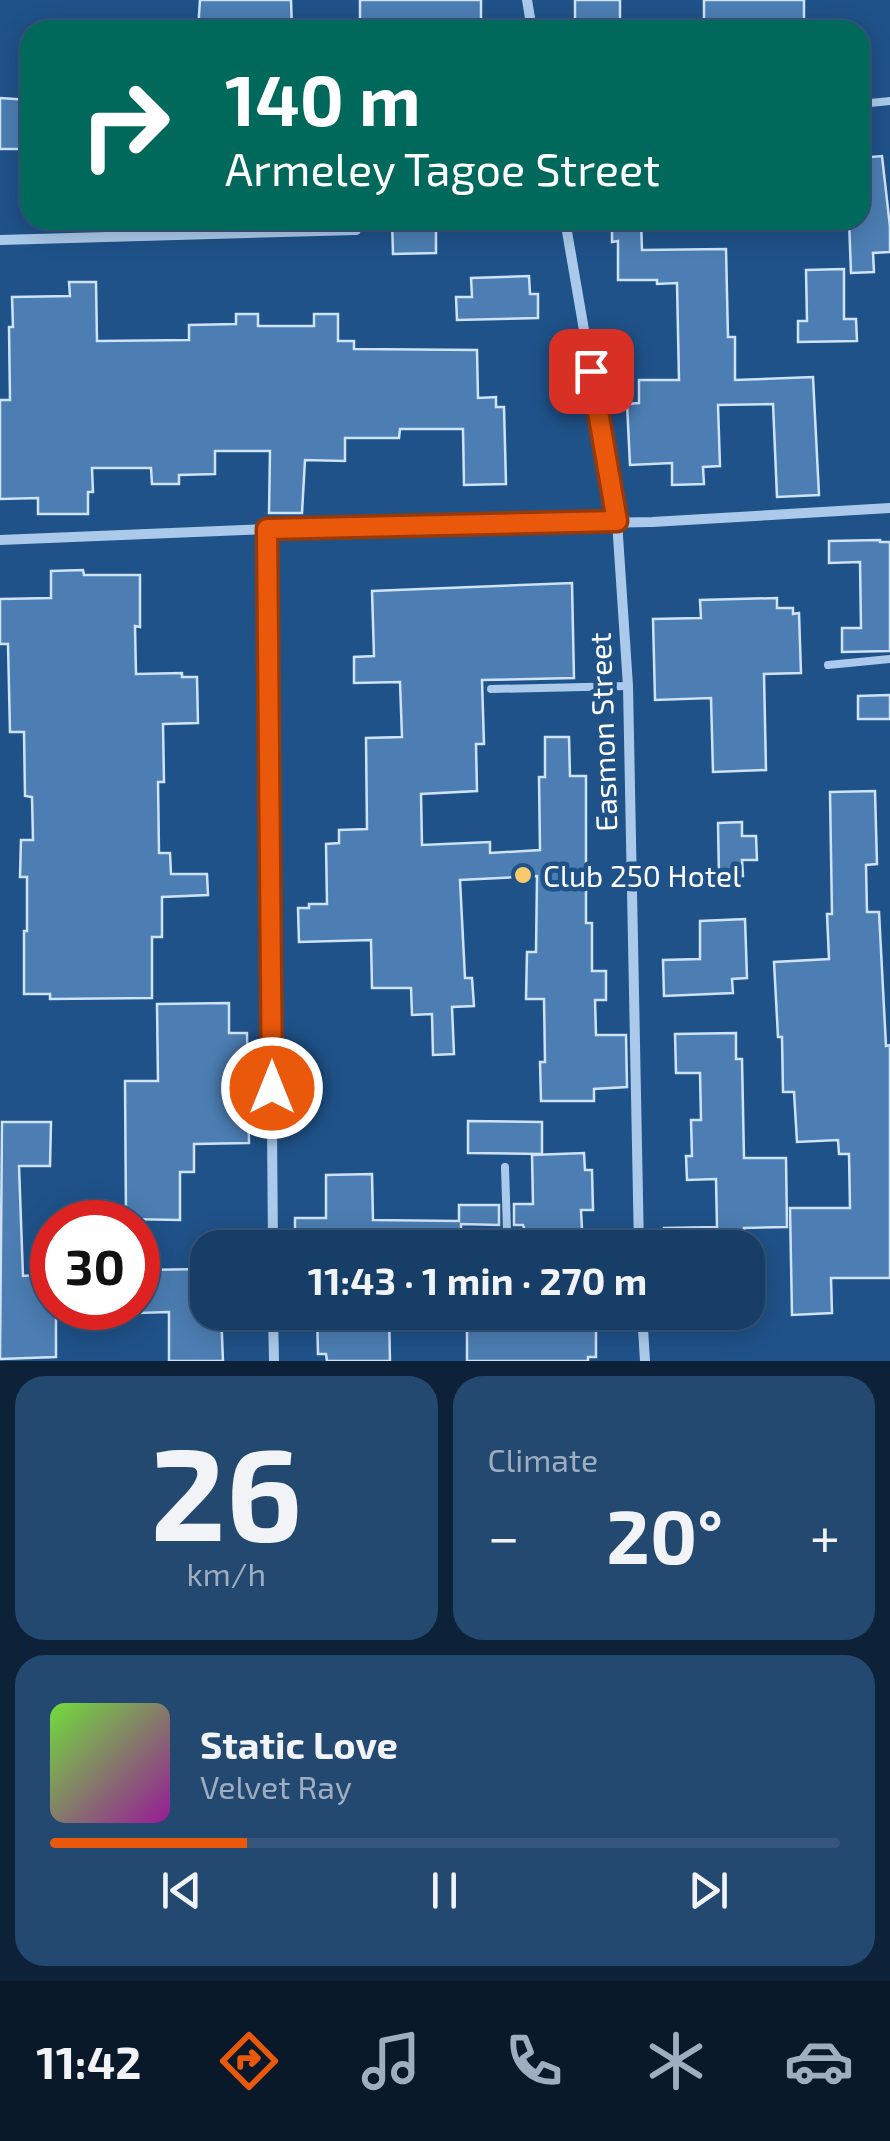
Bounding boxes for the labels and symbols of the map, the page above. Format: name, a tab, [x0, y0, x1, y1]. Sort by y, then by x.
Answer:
pin	[549, 329, 634, 414]
street label: Easmon Street	[581, 632, 623, 832]
place label: Club 250 Hotel	[543, 857, 741, 893]
marker: Club 250 Hotel	[512, 864, 534, 886]
position arrow	[220, 1036, 324, 1140]
speed limit sign: 30	[30, 1200, 160, 1330]

